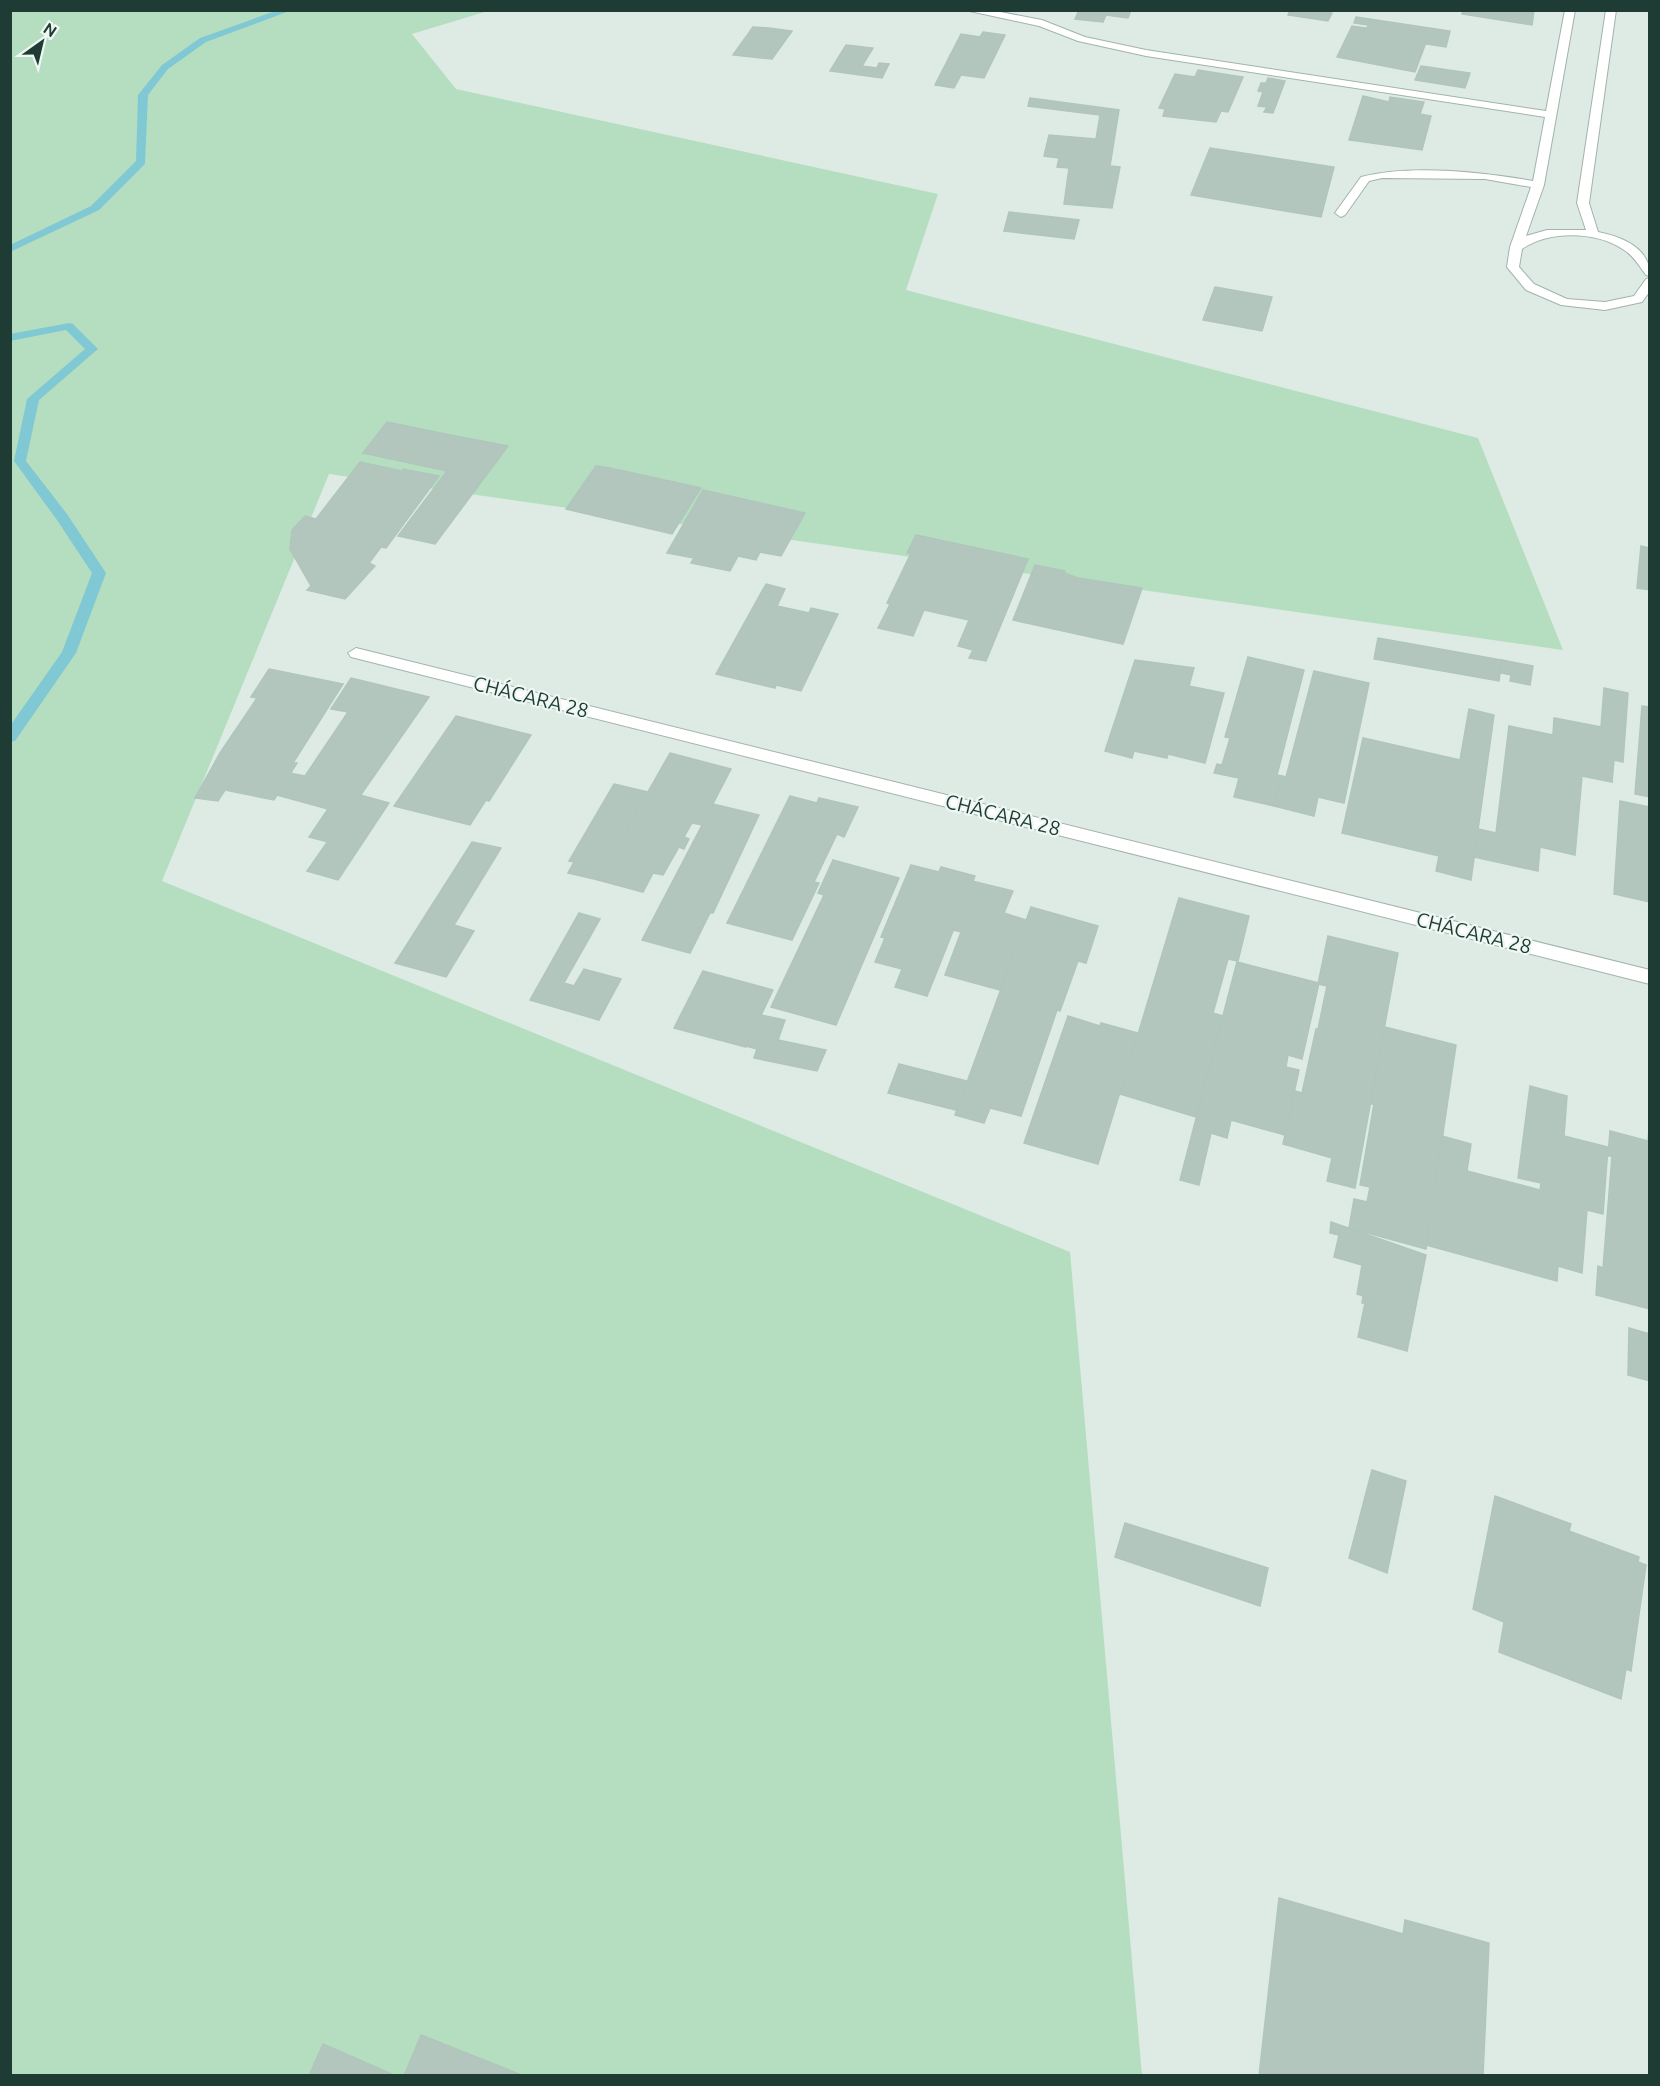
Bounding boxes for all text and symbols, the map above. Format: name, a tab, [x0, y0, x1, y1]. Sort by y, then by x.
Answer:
north arrow	[12, 12, 72, 72]
text: N	[40, 19, 60, 40]
street label: CHÁCARA 28	[471, 671, 591, 722]
street label: CHÁCARA 28	[943, 789, 1063, 840]
street label: CHÁCARA 28	[1414, 907, 1534, 958]

